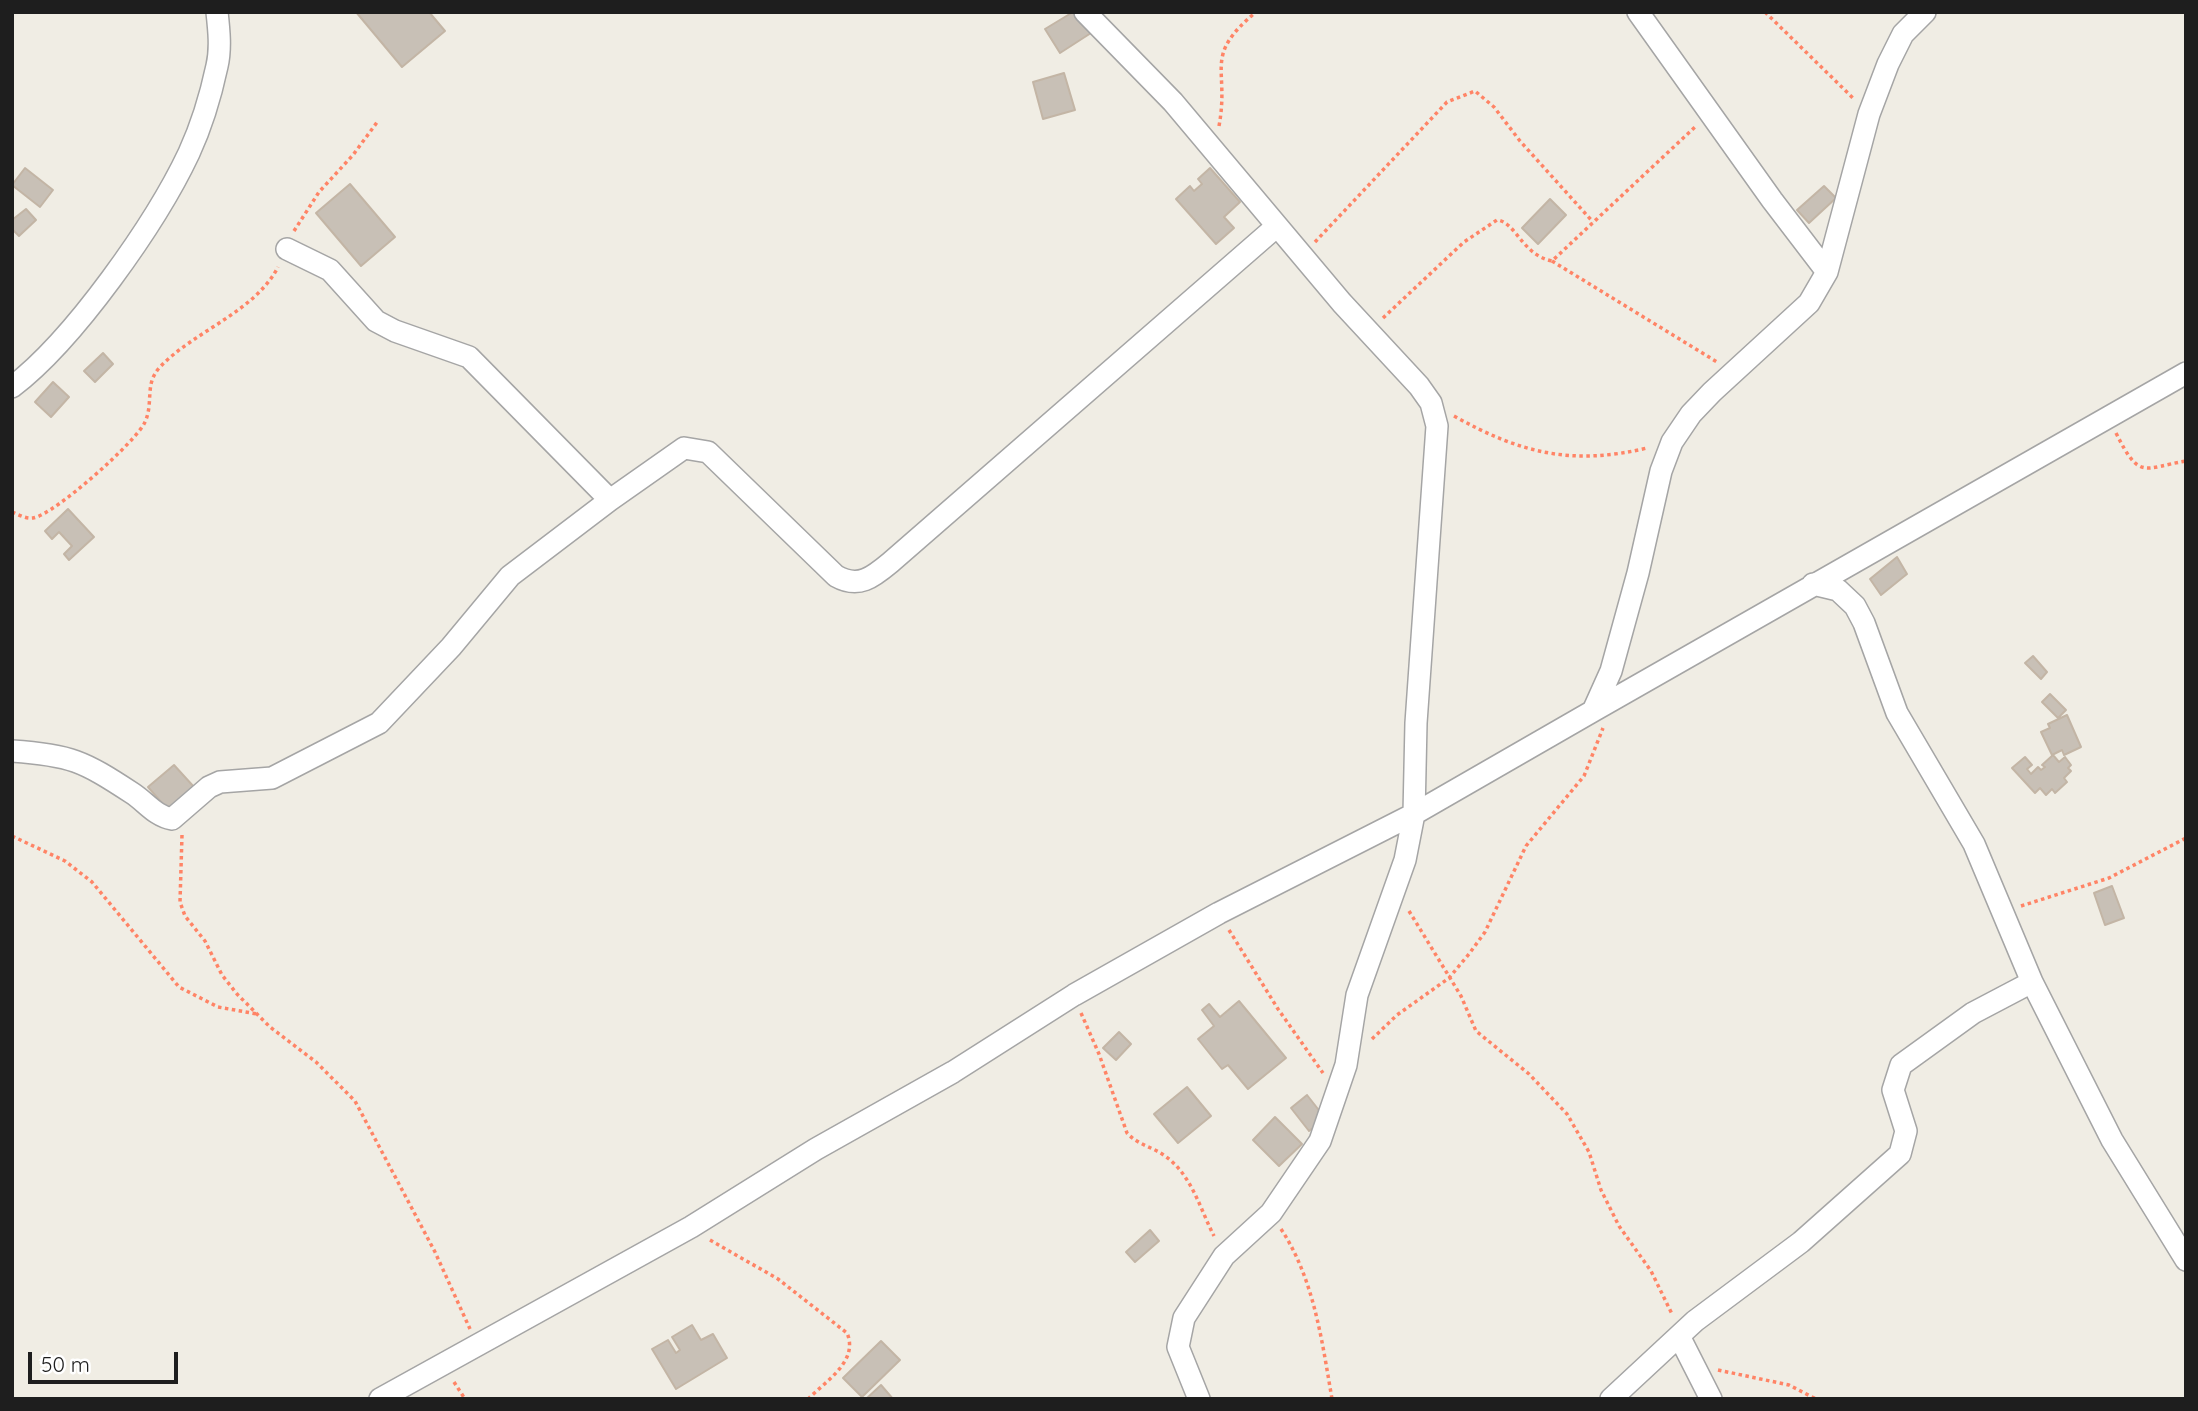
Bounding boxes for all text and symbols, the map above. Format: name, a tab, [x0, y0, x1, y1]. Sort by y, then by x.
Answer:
scale bar	[32, 1338, 182, 1382]
text: 50 m	[41, 1351, 90, 1377]

